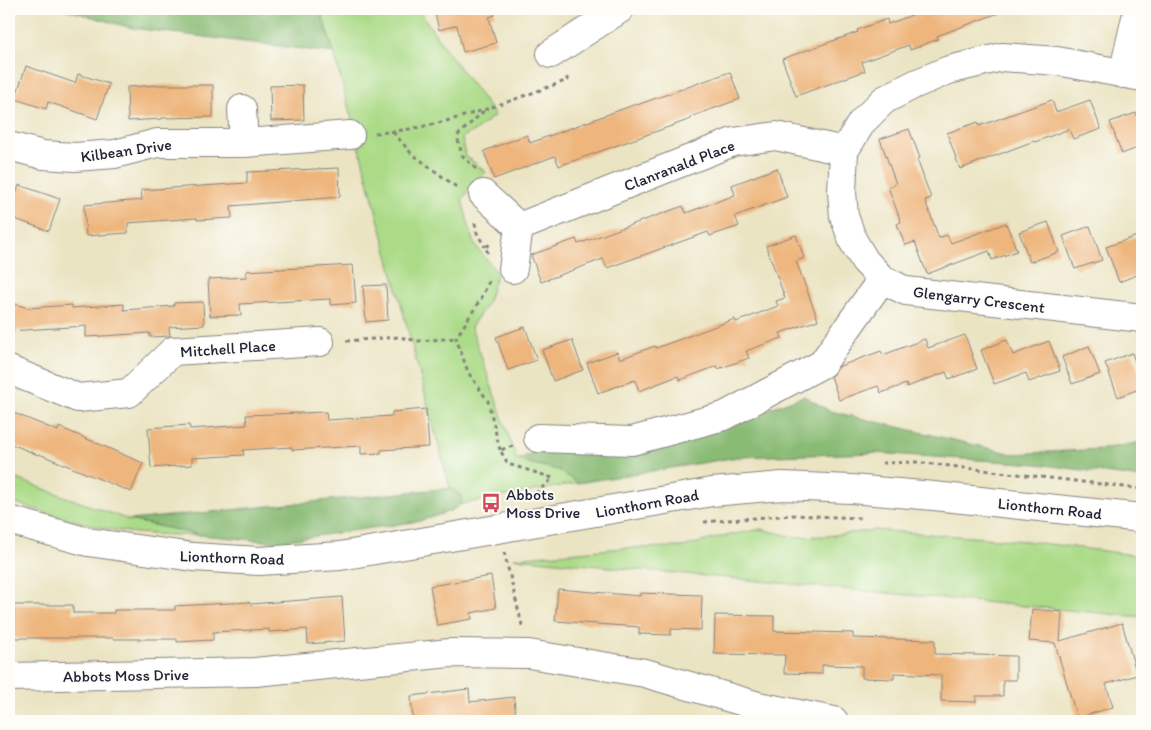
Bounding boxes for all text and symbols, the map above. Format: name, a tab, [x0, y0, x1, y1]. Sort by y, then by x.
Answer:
street label: Kilbean Drive	[79, 135, 173, 166]
street label: Clanranald Place	[621, 136, 737, 195]
street label: Glengarry Crescent	[912, 282, 1046, 317]
street label: Mitchell Place	[180, 336, 277, 361]
place label: Abbots Moss Drive	[506, 485, 581, 522]
street label: Lionthorn Road	[594, 485, 701, 522]
bus stop icon: Abbots Moss Drive	[480, 492, 502, 514]
street label: Lionthorn Road	[997, 494, 1103, 523]
street label: Lionthorn Road	[179, 546, 285, 569]
street label: Abbots Moss Drive	[63, 665, 189, 686]

